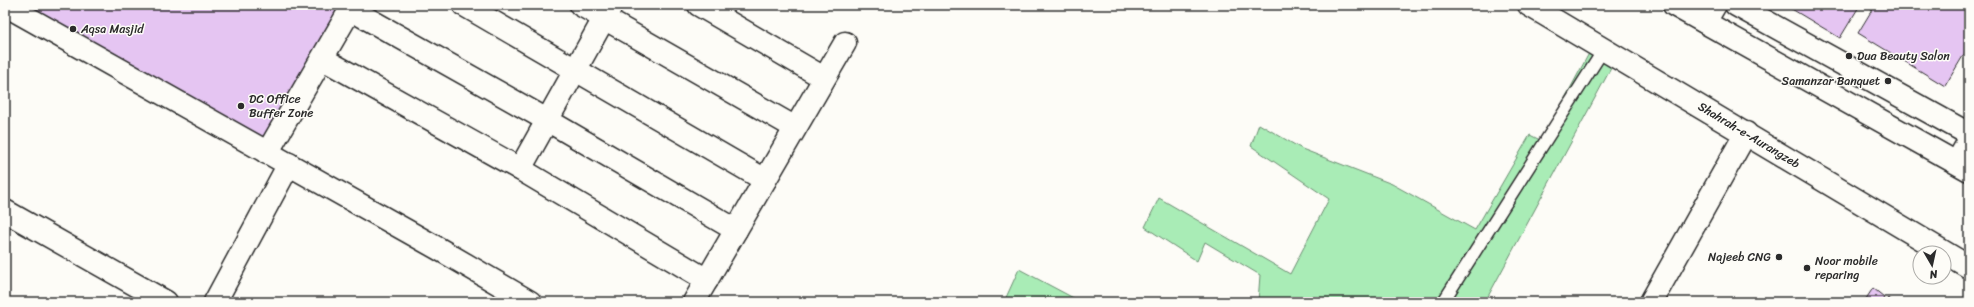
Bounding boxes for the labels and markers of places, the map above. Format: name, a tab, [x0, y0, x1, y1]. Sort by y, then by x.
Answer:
place label: Aqsa Masjid	[80, 18, 144, 40]
marker: Aqsa Masjid	[68, 24, 78, 34]
place label: Dua Beauty Salon	[1857, 45, 1950, 67]
marker: Dua Beauty Salon	[1844, 51, 1854, 61]
place label: Samanzar Banquet	[1782, 70, 1880, 92]
marker: Samanzar Banquet	[1883, 76, 1893, 86]
place label: DC Office Buffer Zone	[249, 88, 313, 124]
marker: DC Office Buffer Zone	[236, 101, 246, 111]
place label: Najeeb CNG	[1708, 246, 1771, 268]
place label: Noor mobile reparing	[1815, 250, 1878, 286]
marker: Najeeb CNG	[1774, 252, 1784, 262]
marker: Noor mobile reparing	[1802, 263, 1812, 273]

